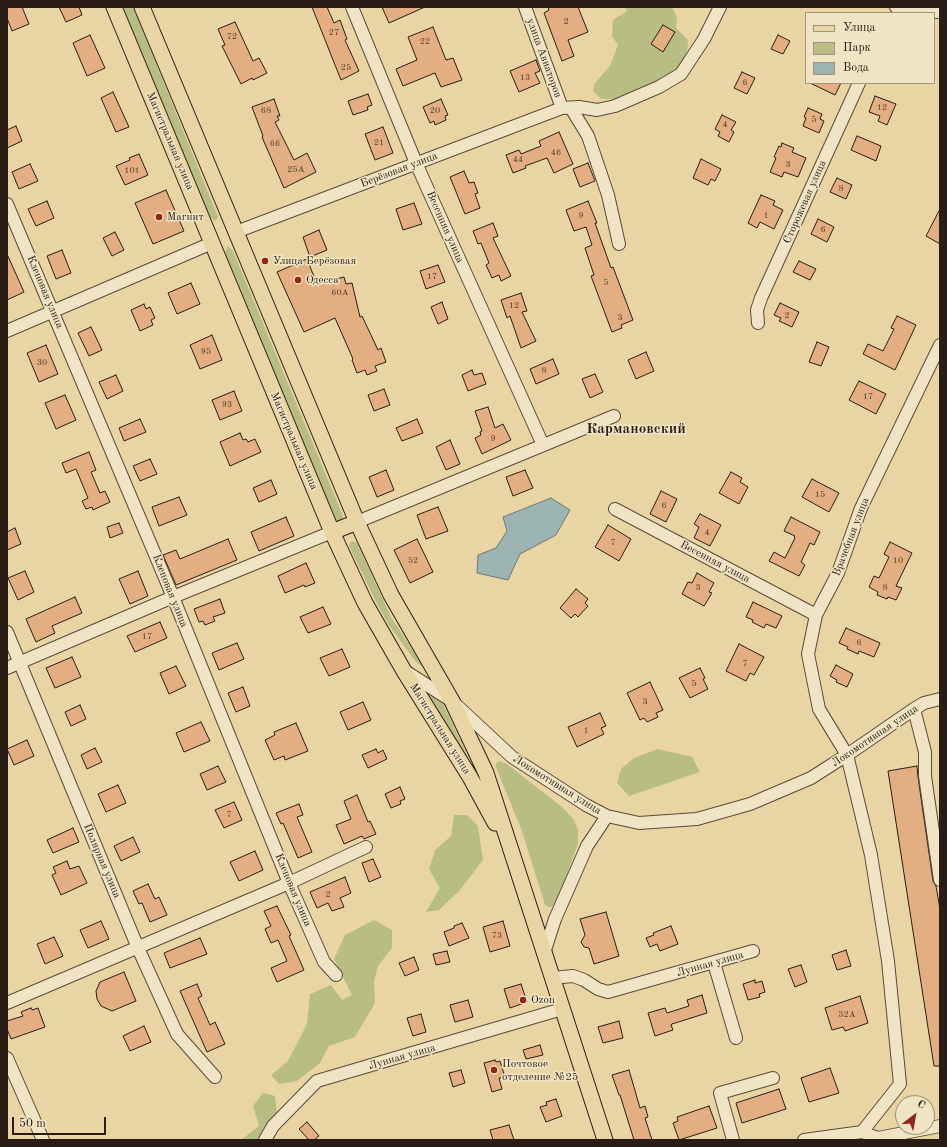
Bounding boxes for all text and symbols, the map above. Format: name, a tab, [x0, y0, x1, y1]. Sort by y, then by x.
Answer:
legend	[805, 12, 935, 84]
street label: улица Авиаторов	[524, 17, 564, 99]
house number: 2	[563, 17, 569, 27]
text: Улица	[843, 22, 876, 34]
house number: 27	[329, 28, 339, 38]
house number: 72	[227, 32, 237, 42]
house number: 22	[420, 37, 430, 47]
text: Парк	[843, 42, 871, 54]
text: Вода	[843, 62, 869, 74]
house number: 25	[341, 63, 351, 73]
house number: 13	[520, 73, 530, 83]
house number: 6	[742, 78, 748, 88]
street label: Магистральная улица	[143, 90, 197, 192]
house number: 12	[877, 103, 887, 113]
house number: 68	[261, 106, 271, 116]
house number: 20	[430, 106, 440, 116]
house number: 5	[811, 115, 817, 125]
house number: 4	[722, 120, 728, 130]
house number: 21	[374, 138, 384, 148]
house number: 66	[270, 139, 280, 149]
house number: 46	[551, 148, 561, 158]
street label: Берёзовая улица	[359, 149, 439, 191]
house number: 44	[513, 155, 523, 165]
street label: Сторожевая улица	[781, 158, 829, 246]
house number: 3	[785, 160, 791, 170]
house number: 25А	[287, 165, 305, 175]
house number: 101	[124, 166, 140, 176]
house number: 8	[838, 184, 844, 194]
street label: Весенняя улица	[423, 189, 467, 265]
place label: Магнит	[167, 210, 204, 224]
house number: 9	[578, 211, 584, 221]
house number: 1	[763, 211, 769, 221]
marker: Магнит	[154, 212, 164, 222]
house number: 6	[820, 225, 826, 235]
street label: Кленовая улица	[24, 254, 66, 330]
place label: Улица Берёзовая	[273, 254, 356, 268]
marker: Улица Берёзовая	[260, 256, 270, 266]
house number: 17	[427, 272, 437, 282]
place label: Одесса	[306, 273, 339, 287]
marker: Одесса	[293, 275, 303, 285]
house number: 5	[603, 278, 609, 288]
house number: 60А	[331, 288, 349, 298]
house number: 12	[509, 301, 519, 311]
house number: 2	[784, 311, 790, 321]
house number: 3	[617, 313, 623, 323]
house number: 95	[201, 347, 211, 357]
house number: 30	[37, 358, 47, 368]
house number: 8	[541, 366, 547, 376]
street label: Магистральная улица	[267, 390, 321, 492]
house number: 17	[863, 392, 873, 402]
house number: 93	[222, 400, 232, 410]
district label: Кармановский	[586, 420, 686, 438]
house number: 9	[490, 434, 496, 444]
house number: 15	[815, 490, 825, 500]
street label: Врачебная улица	[830, 496, 872, 578]
house number: 6	[661, 501, 667, 511]
house number: 4	[704, 528, 710, 538]
house number: 7	[610, 538, 616, 548]
street label: Весенняя улица	[678, 538, 752, 586]
street label: Кленовая улица	[149, 552, 191, 630]
house number: 52	[408, 556, 418, 566]
house number: 10	[893, 556, 903, 566]
house number: 3	[695, 583, 701, 593]
house number: 8	[882, 583, 888, 593]
house number: 17	[142, 632, 152, 642]
house number: 6	[856, 638, 862, 648]
house number: 7	[742, 659, 748, 669]
house number: 5	[691, 679, 697, 689]
street label: Магистральная улица	[407, 681, 473, 777]
house number: 3	[642, 697, 648, 707]
street label: Локомотивная улица	[829, 702, 921, 770]
house number: 1	[583, 726, 589, 736]
street label: Локомотивная улица	[510, 752, 604, 818]
house number: 7	[226, 810, 232, 820]
street label: Полярная улица	[80, 822, 124, 900]
street label: Кленовая улица	[272, 852, 314, 928]
house number: 2	[325, 890, 331, 900]
house number: 73	[492, 931, 502, 941]
street label: Лунная улица	[675, 948, 745, 980]
place label: Ozon	[531, 993, 555, 1007]
marker: Ozon	[518, 995, 528, 1005]
house number: 32А	[838, 1010, 856, 1020]
street label: Лунная улица	[367, 1041, 437, 1073]
place label: Почтовое отделение №25	[502, 1057, 578, 1083]
marker: Почтовое отделение №25	[489, 1065, 499, 1075]
north arrow	[895, 1095, 935, 1135]
text: С	[915, 1099, 927, 1112]
scale bar	[14, 1109, 108, 1135]
text: 50 m	[19, 1118, 46, 1130]

